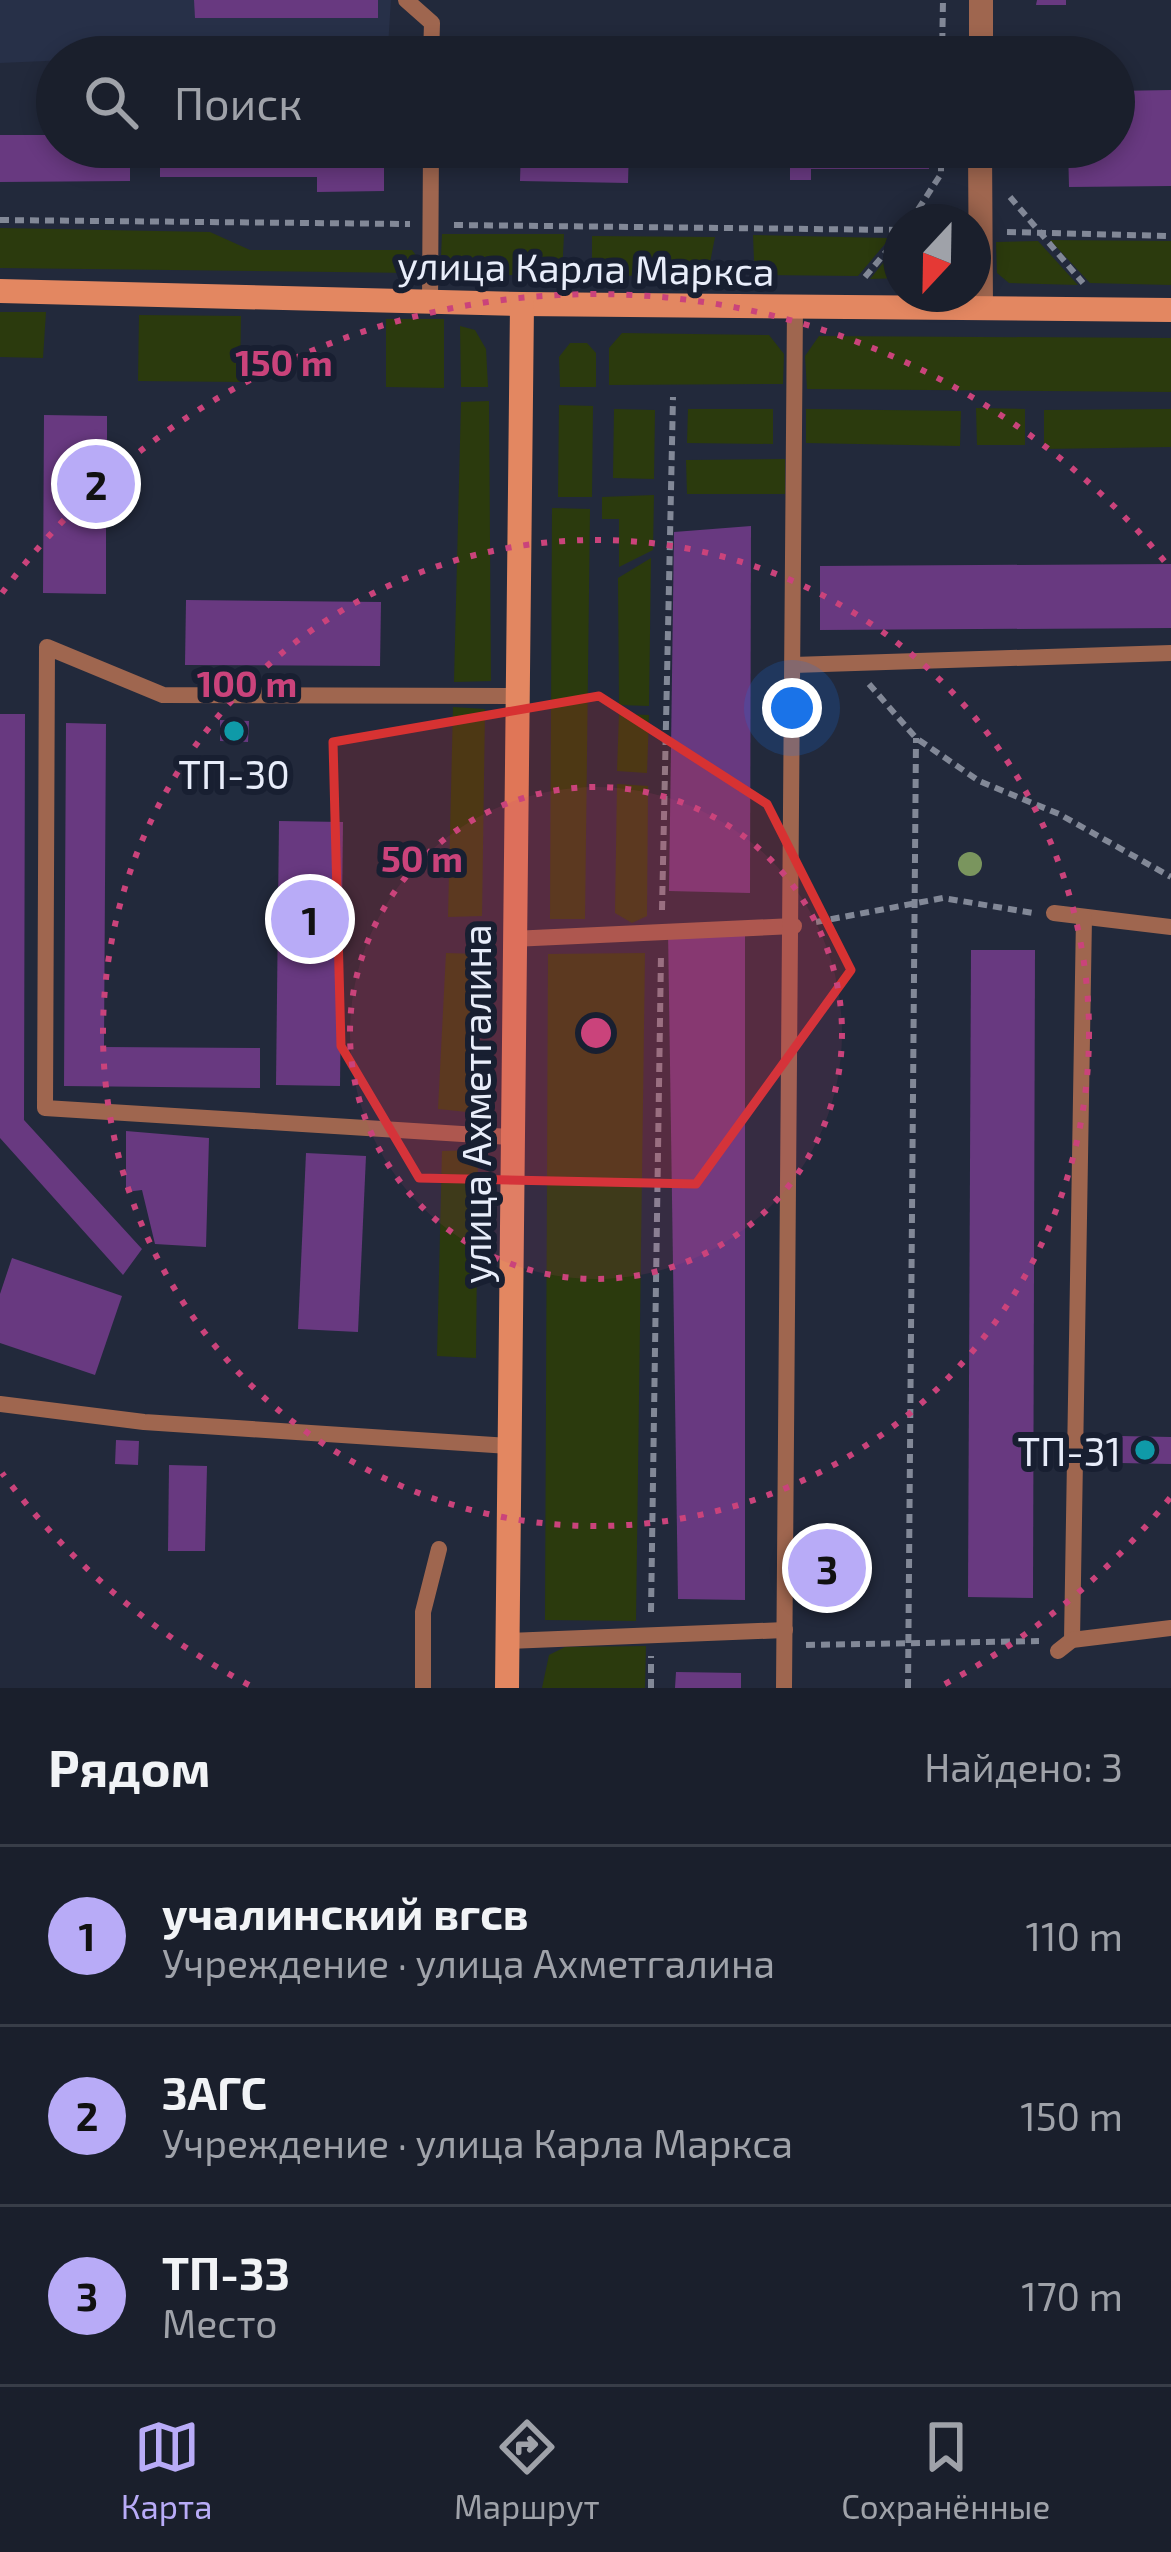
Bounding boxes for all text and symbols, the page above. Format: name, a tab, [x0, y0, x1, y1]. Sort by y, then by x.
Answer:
search box	[36, 36, 1135, 168]
icon: search	[78, 69, 144, 135]
text: Поиск	[174, 75, 302, 129]
north arrow	[883, 204, 991, 312]
street label: улица Карла Маркса	[397, 240, 775, 295]
text: 150 m	[235, 340, 333, 383]
pin: 2	[57, 439, 135, 529]
text: 100 m	[197, 661, 297, 704]
your location	[762, 678, 822, 738]
marker: ТП-30	[221, 718, 247, 744]
place label: ТП-30	[178, 750, 290, 797]
text: 50 m	[381, 836, 463, 879]
pin: 1	[271, 874, 349, 964]
street label: улица Ахметгалина	[452, 924, 500, 1284]
centre of rings	[575, 1012, 617, 1054]
place label: ТП-31	[1018, 1427, 1121, 1474]
marker: ТП-31	[1132, 1437, 1158, 1463]
pin: 3	[788, 1523, 866, 1613]
text: Рядом	[48, 1736, 211, 1797]
text: Найдено: 3	[924, 1743, 1123, 1790]
text: учалинский вгсв	[162, 1885, 529, 1939]
text: 1	[79, 1912, 95, 1959]
text: 110 m	[1026, 1912, 1123, 1959]
text: Учреждение · улица Ахметгалина	[162, 1939, 775, 1986]
text: ЗАГС	[162, 2065, 267, 2119]
text: 2	[76, 2092, 98, 2139]
text: 150 m	[1020, 2092, 1123, 2139]
text: Учреждение · улица Карла Маркса	[162, 2119, 793, 2166]
text: ТП-33	[162, 2245, 290, 2299]
text: 3	[76, 2272, 98, 2319]
text: 170 m	[1021, 2272, 1123, 2319]
text: Место	[162, 2299, 278, 2346]
tab: Карта	[121, 2414, 212, 2526]
tab: Маршрут	[454, 2414, 600, 2526]
tab: Сохранённые	[841, 2414, 1050, 2526]

